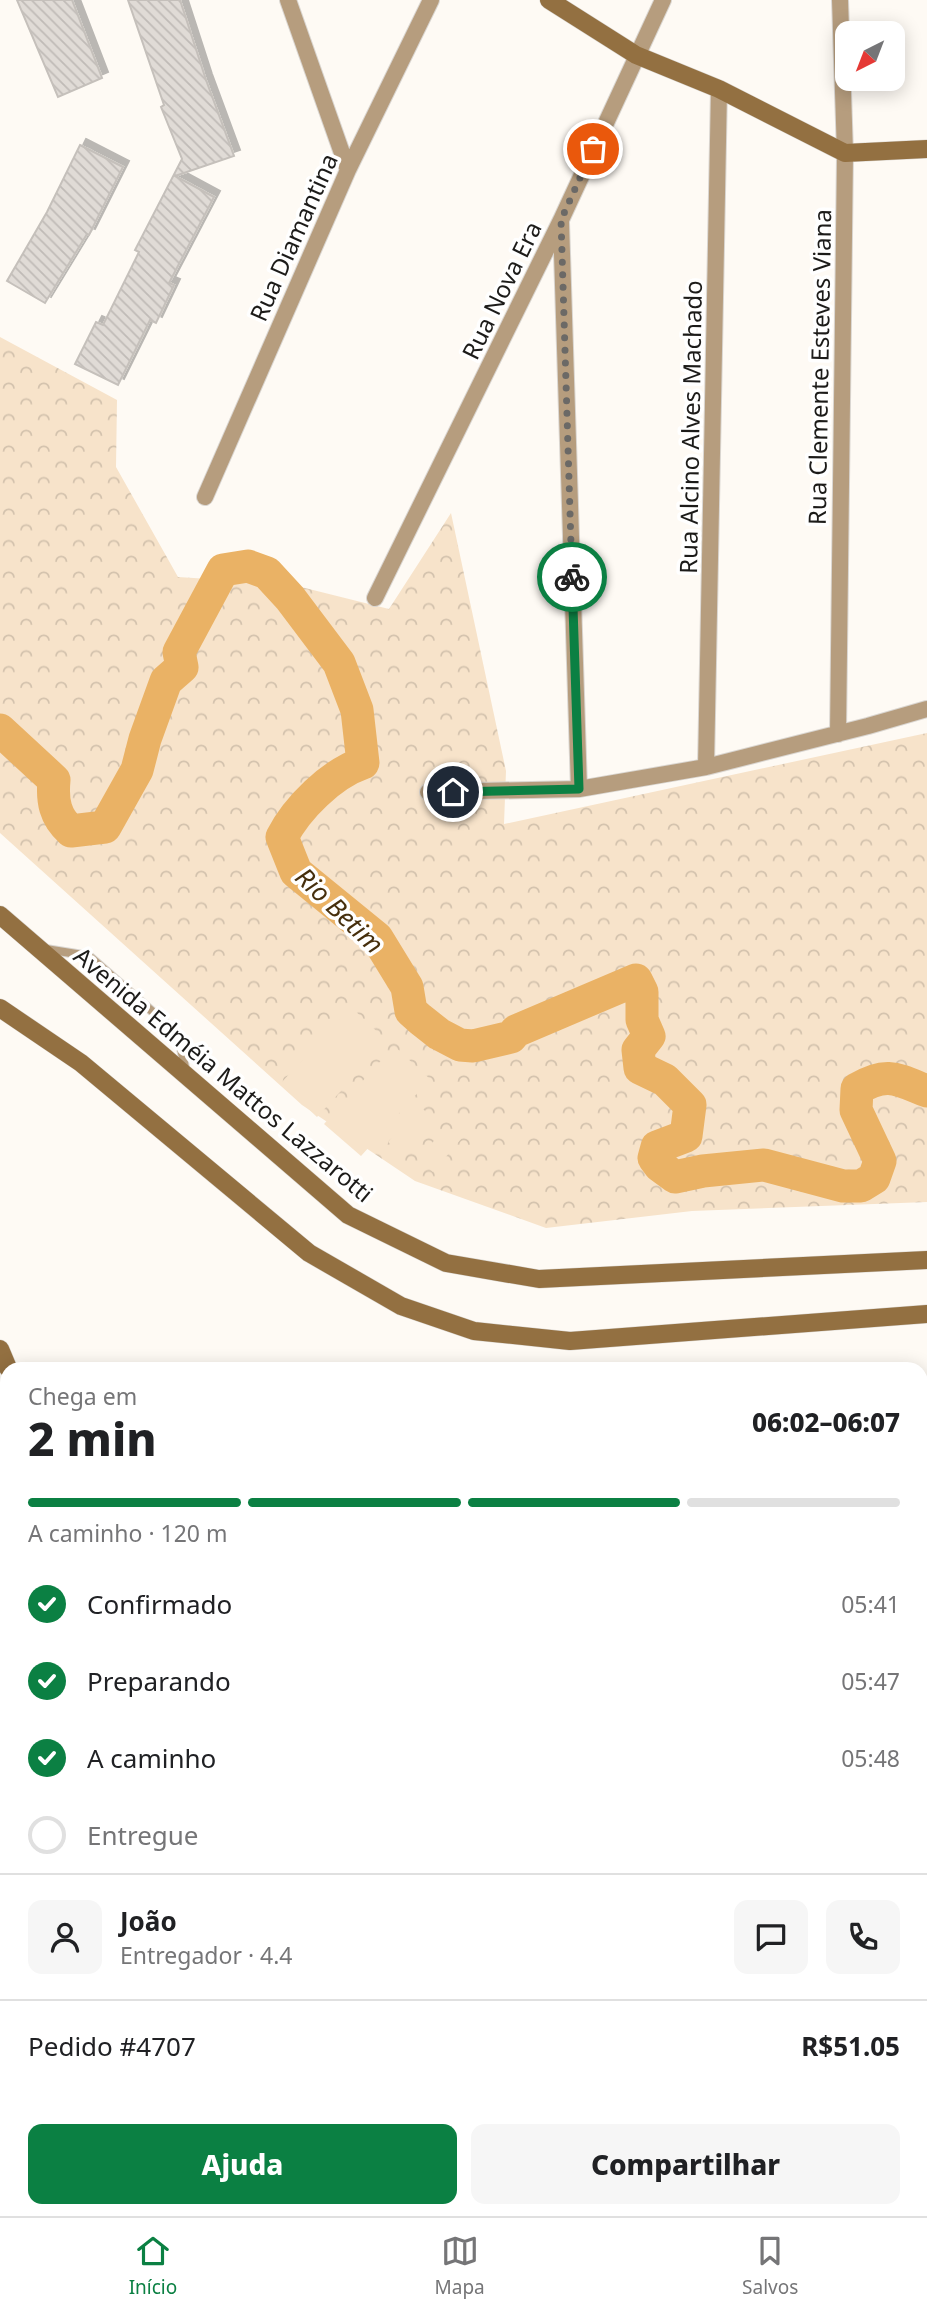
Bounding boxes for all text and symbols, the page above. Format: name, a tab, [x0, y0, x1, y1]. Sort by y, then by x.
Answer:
north arrow	[835, 21, 905, 91]
map controls	[835, 21, 905, 91]
pin	[563, 119, 623, 179]
icon: bag	[574, 130, 612, 168]
street label: Rua Diamantina	[241, 148, 345, 326]
street label: Rua Clemente Esteves Viana	[800, 209, 838, 525]
street label: Rua Nova Era	[453, 215, 549, 365]
street label: Rua Alcino Alves Machado	[671, 280, 709, 574]
courier	[537, 542, 607, 612]
icon: bike	[553, 558, 591, 596]
pin	[423, 762, 483, 822]
icon: home	[434, 773, 472, 811]
water label: Rio Betim	[288, 859, 392, 961]
street label: Avenida Edméia Mattos Lazzarotti	[68, 939, 380, 1209]
text: Chega em	[28, 1380, 137, 1412]
text: 06:02–06:07	[752, 1404, 900, 1440]
text: 2 min	[28, 1407, 157, 1469]
text: A caminho · 120 m	[28, 1517, 227, 1549]
icon: check	[28, 1585, 66, 1623]
text: Confirmado	[87, 1586, 232, 1622]
text: 05:41	[841, 1588, 900, 1620]
icon: check	[28, 1662, 66, 1700]
text: Preparando	[87, 1663, 231, 1699]
text: 05:47	[841, 1665, 900, 1697]
icon: check	[28, 1739, 66, 1777]
text: A caminho	[87, 1740, 216, 1776]
text: 05:48	[841, 1742, 900, 1774]
text: Entregue	[87, 1817, 199, 1853]
button: person	[28, 1900, 102, 1974]
button: chat	[734, 1900, 808, 1974]
button: phone	[826, 1900, 900, 1974]
text: João	[120, 1903, 177, 1939]
text: Entregador · 4.4	[120, 1939, 293, 1971]
text: Pedido #4707	[28, 2028, 196, 2064]
text: R$51.05	[801, 2028, 900, 2064]
button: Ajuda	[28, 2124, 457, 2204]
button: Compartilhar	[471, 2124, 900, 2204]
tab: Início	[129, 2232, 177, 2300]
tab: Mapa	[435, 2232, 485, 2300]
tab: Salvos	[742, 2232, 798, 2300]

